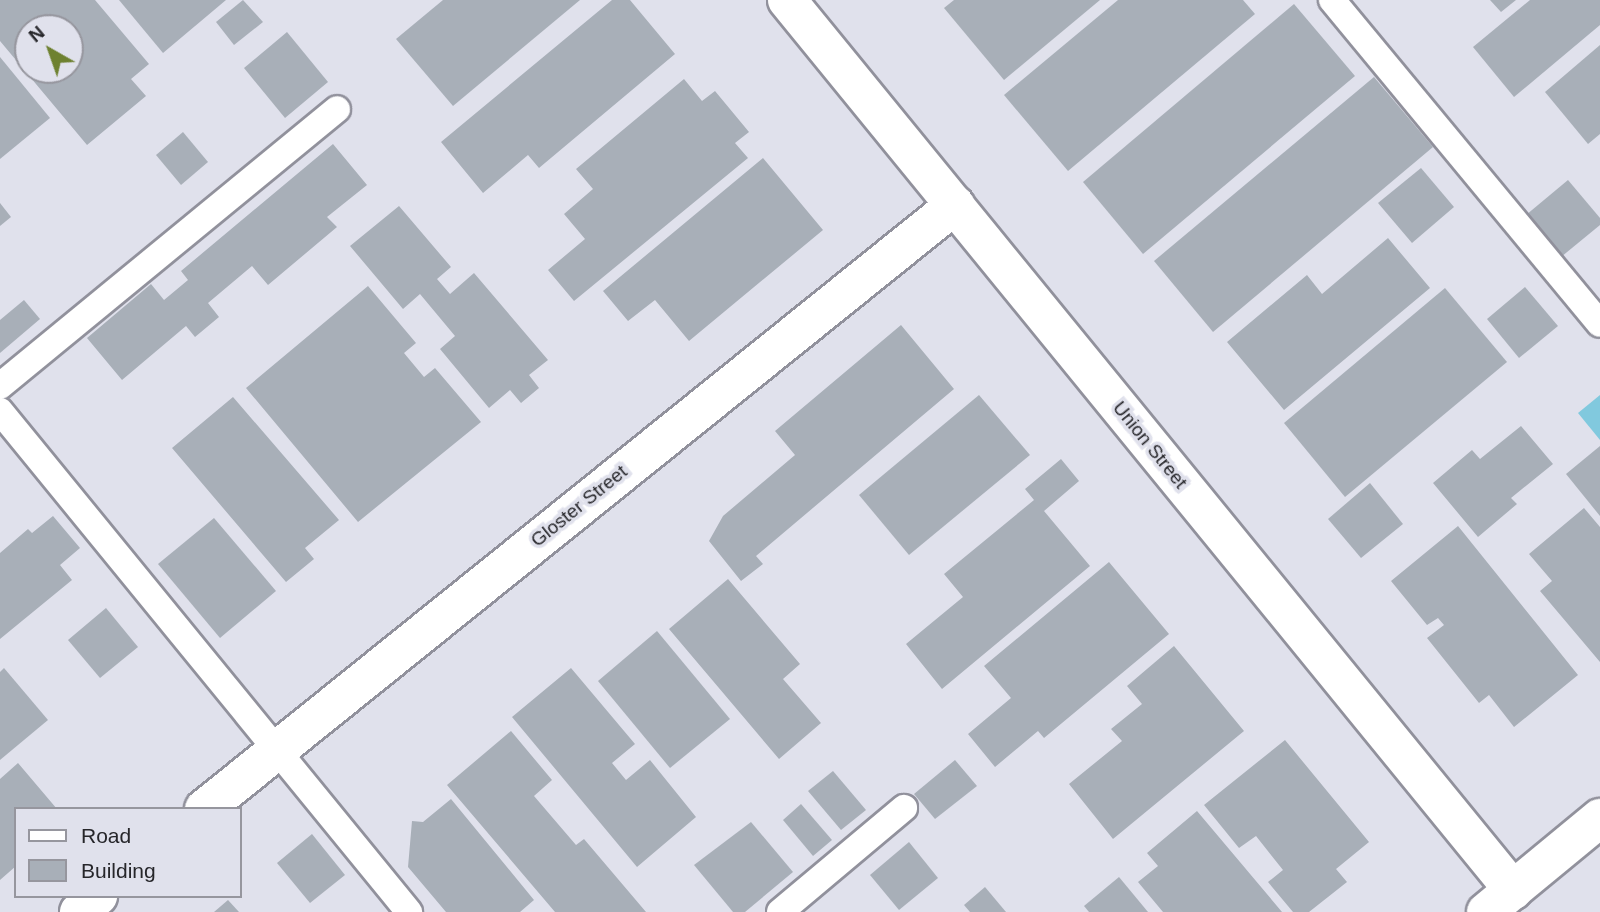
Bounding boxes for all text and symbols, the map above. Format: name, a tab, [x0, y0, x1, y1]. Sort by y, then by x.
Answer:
north arrow	[14, 14, 84, 84]
text: N	[24, 22, 48, 47]
street label: Union Street	[1108, 397, 1192, 493]
street label: Gloster Street	[526, 460, 632, 552]
legend	[14, 807, 242, 898]
text: Road	[81, 824, 131, 847]
text: Building	[81, 859, 156, 882]

